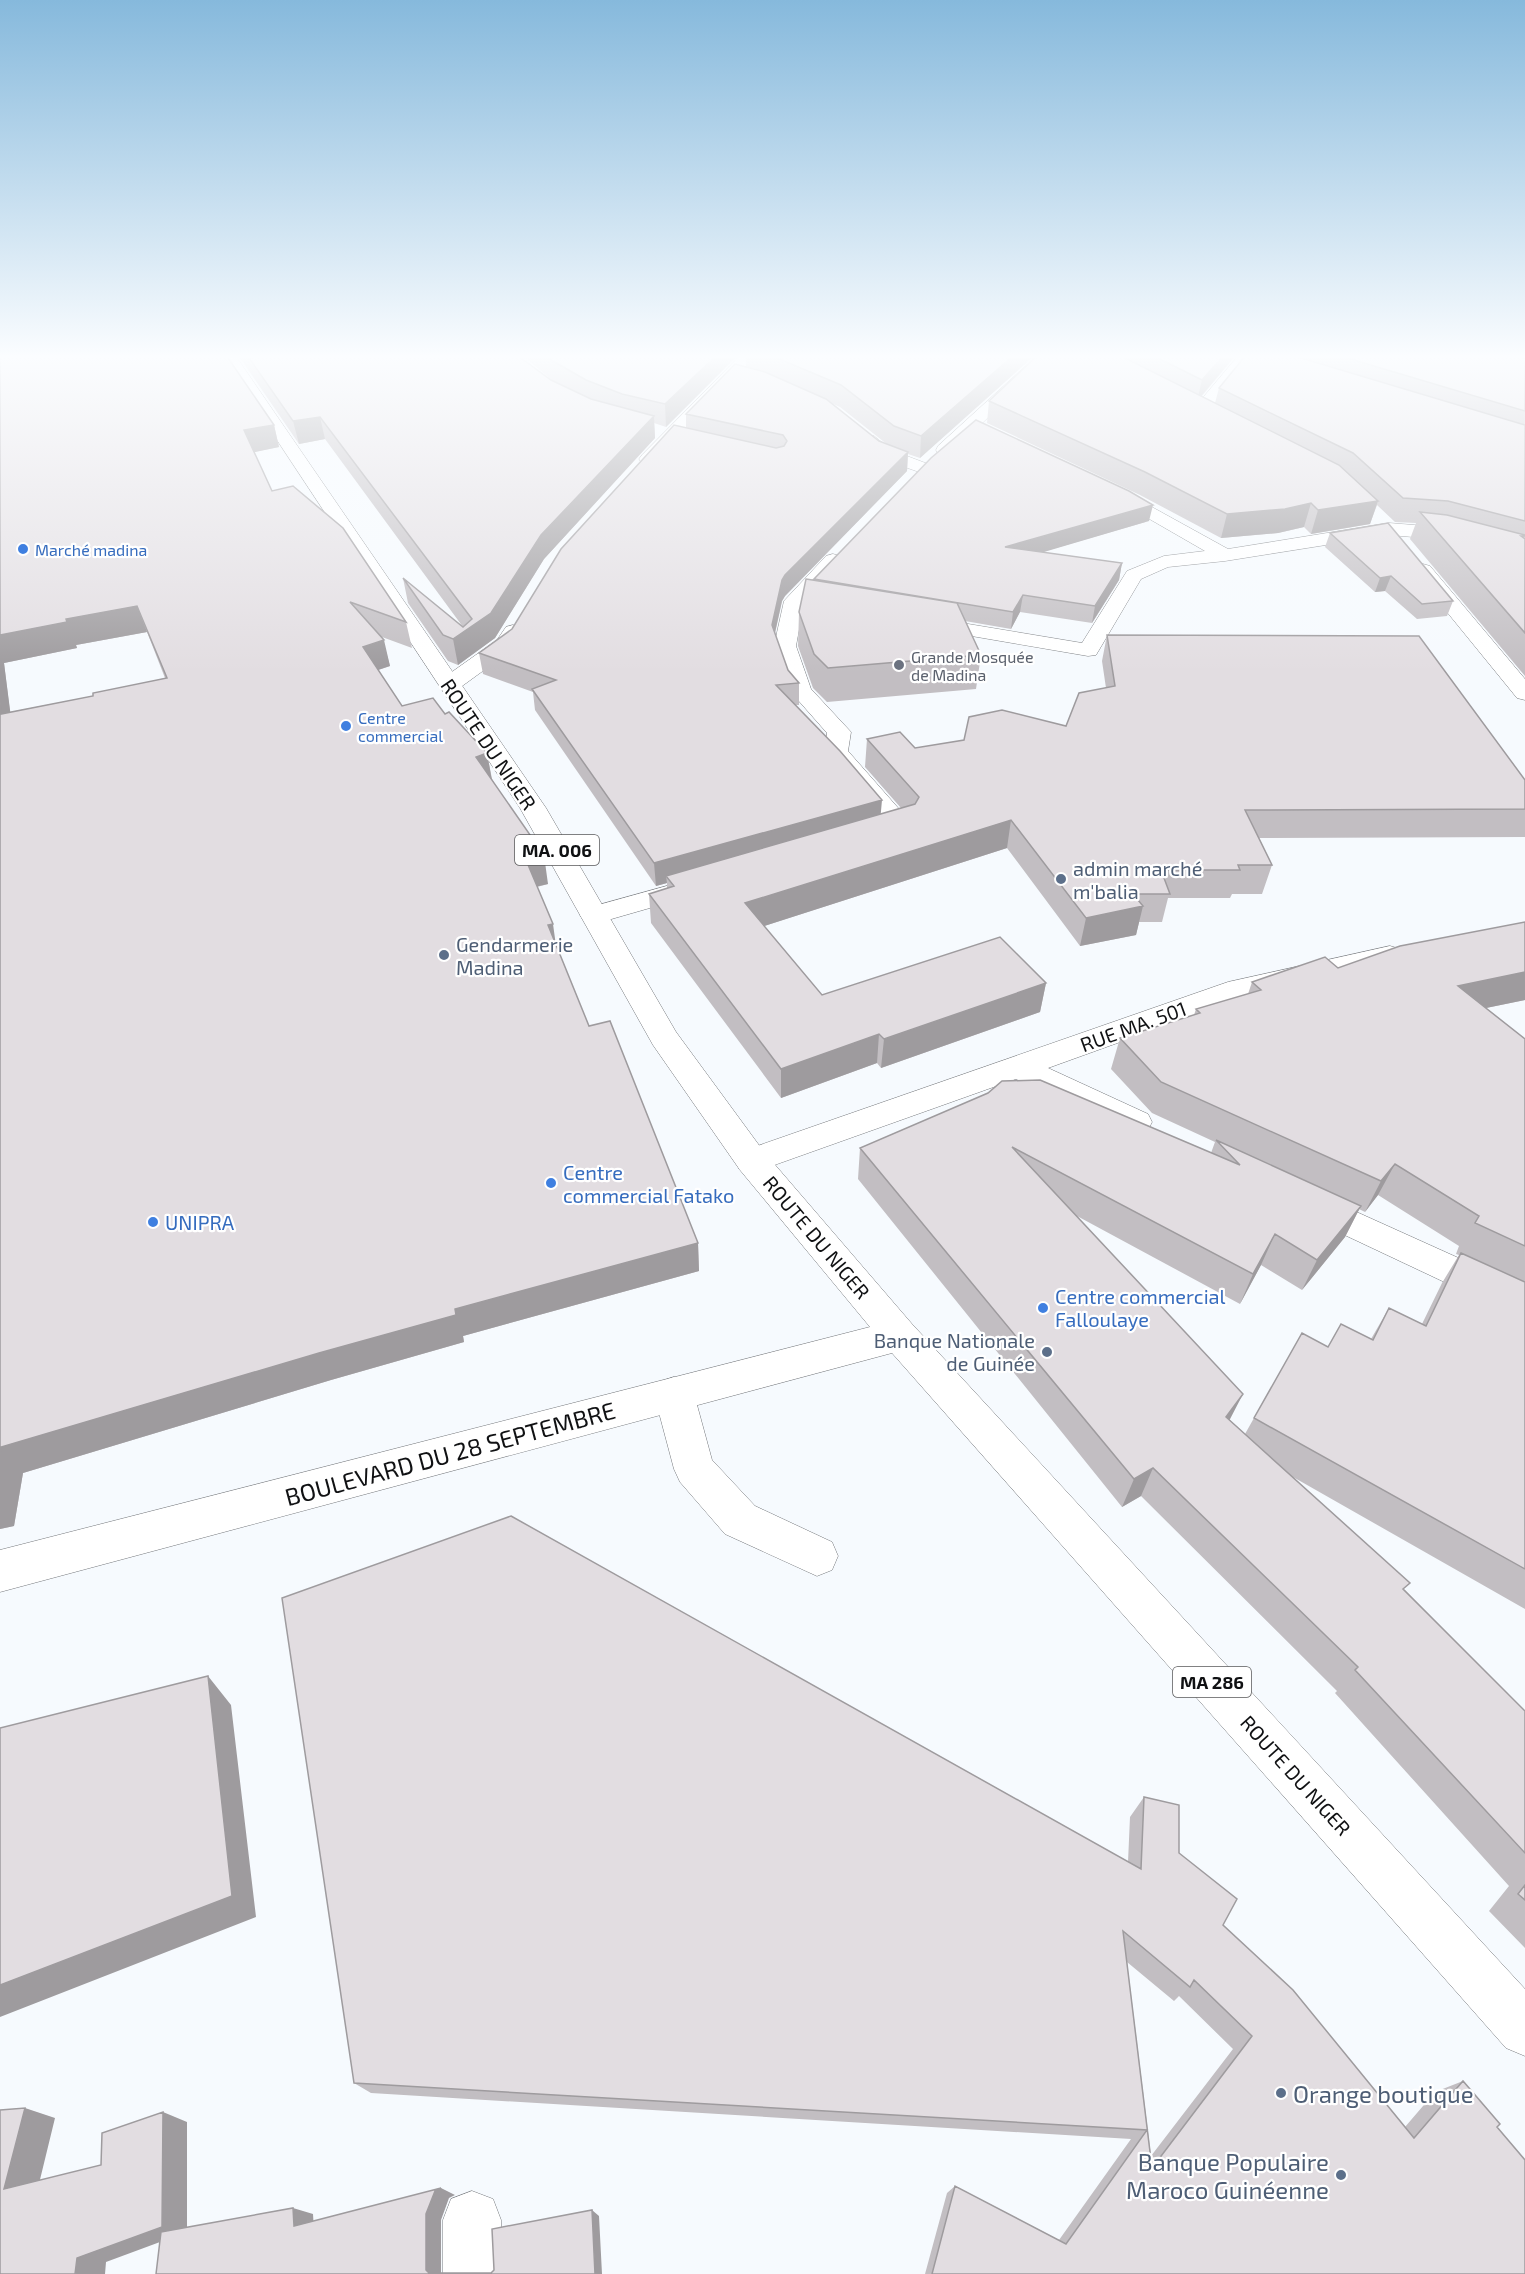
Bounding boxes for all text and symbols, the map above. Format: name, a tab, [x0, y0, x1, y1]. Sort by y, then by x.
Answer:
place label: Marché madina	[35, 540, 147, 559]
marker: Marché madina	[16, 542, 30, 556]
place label: Grande Mosquée de Madina	[911, 647, 1034, 684]
marker: Grande Mosquée de Madina	[892, 658, 906, 672]
street label: ROUTE DU NIGER	[436, 674, 542, 814]
place label: Centre commercial	[358, 708, 443, 745]
marker: Centre commercial	[339, 719, 353, 733]
road number: MA. 006	[515, 835, 599, 865]
place label: admin marché m'balia	[1073, 856, 1202, 903]
marker: admin marché m'balia	[1054, 872, 1068, 886]
place label: Gendarmerie Madina	[456, 932, 573, 979]
marker: Gendarmerie Madina	[437, 948, 451, 962]
street label: RUE MA. 501	[1077, 996, 1189, 1056]
place label: Centre commercial Fatako	[563, 1160, 734, 1207]
street label: ROUTE DU NIGER	[759, 1171, 875, 1303]
marker: Centre commercial Fatako	[544, 1176, 558, 1190]
place label: UNIPRA	[165, 1210, 235, 1234]
marker: UNIPRA	[146, 1215, 160, 1229]
place label: Centre commercial Falloulaye	[1055, 1284, 1226, 1331]
marker: Centre commercial Falloulaye	[1036, 1301, 1050, 1315]
place label: Banque Nationale de Guinée	[874, 1328, 1035, 1375]
marker: Banque Nationale de Guinée	[1040, 1345, 1054, 1359]
street label: BOULEVARD DU 28 SEPTEMBRE	[282, 1395, 618, 1511]
road number: MA 286	[1173, 1667, 1251, 1697]
street label: ROUTE DU NIGER	[1236, 1710, 1356, 1840]
place label: Orange boutique	[1293, 2079, 1474, 2108]
marker: Orange boutique	[1274, 2086, 1288, 2100]
place label: Banque Populaire Maroco Guinéenne	[1126, 2147, 1329, 2204]
marker: Banque Populaire Maroco Guinéenne	[1334, 2168, 1348, 2182]

